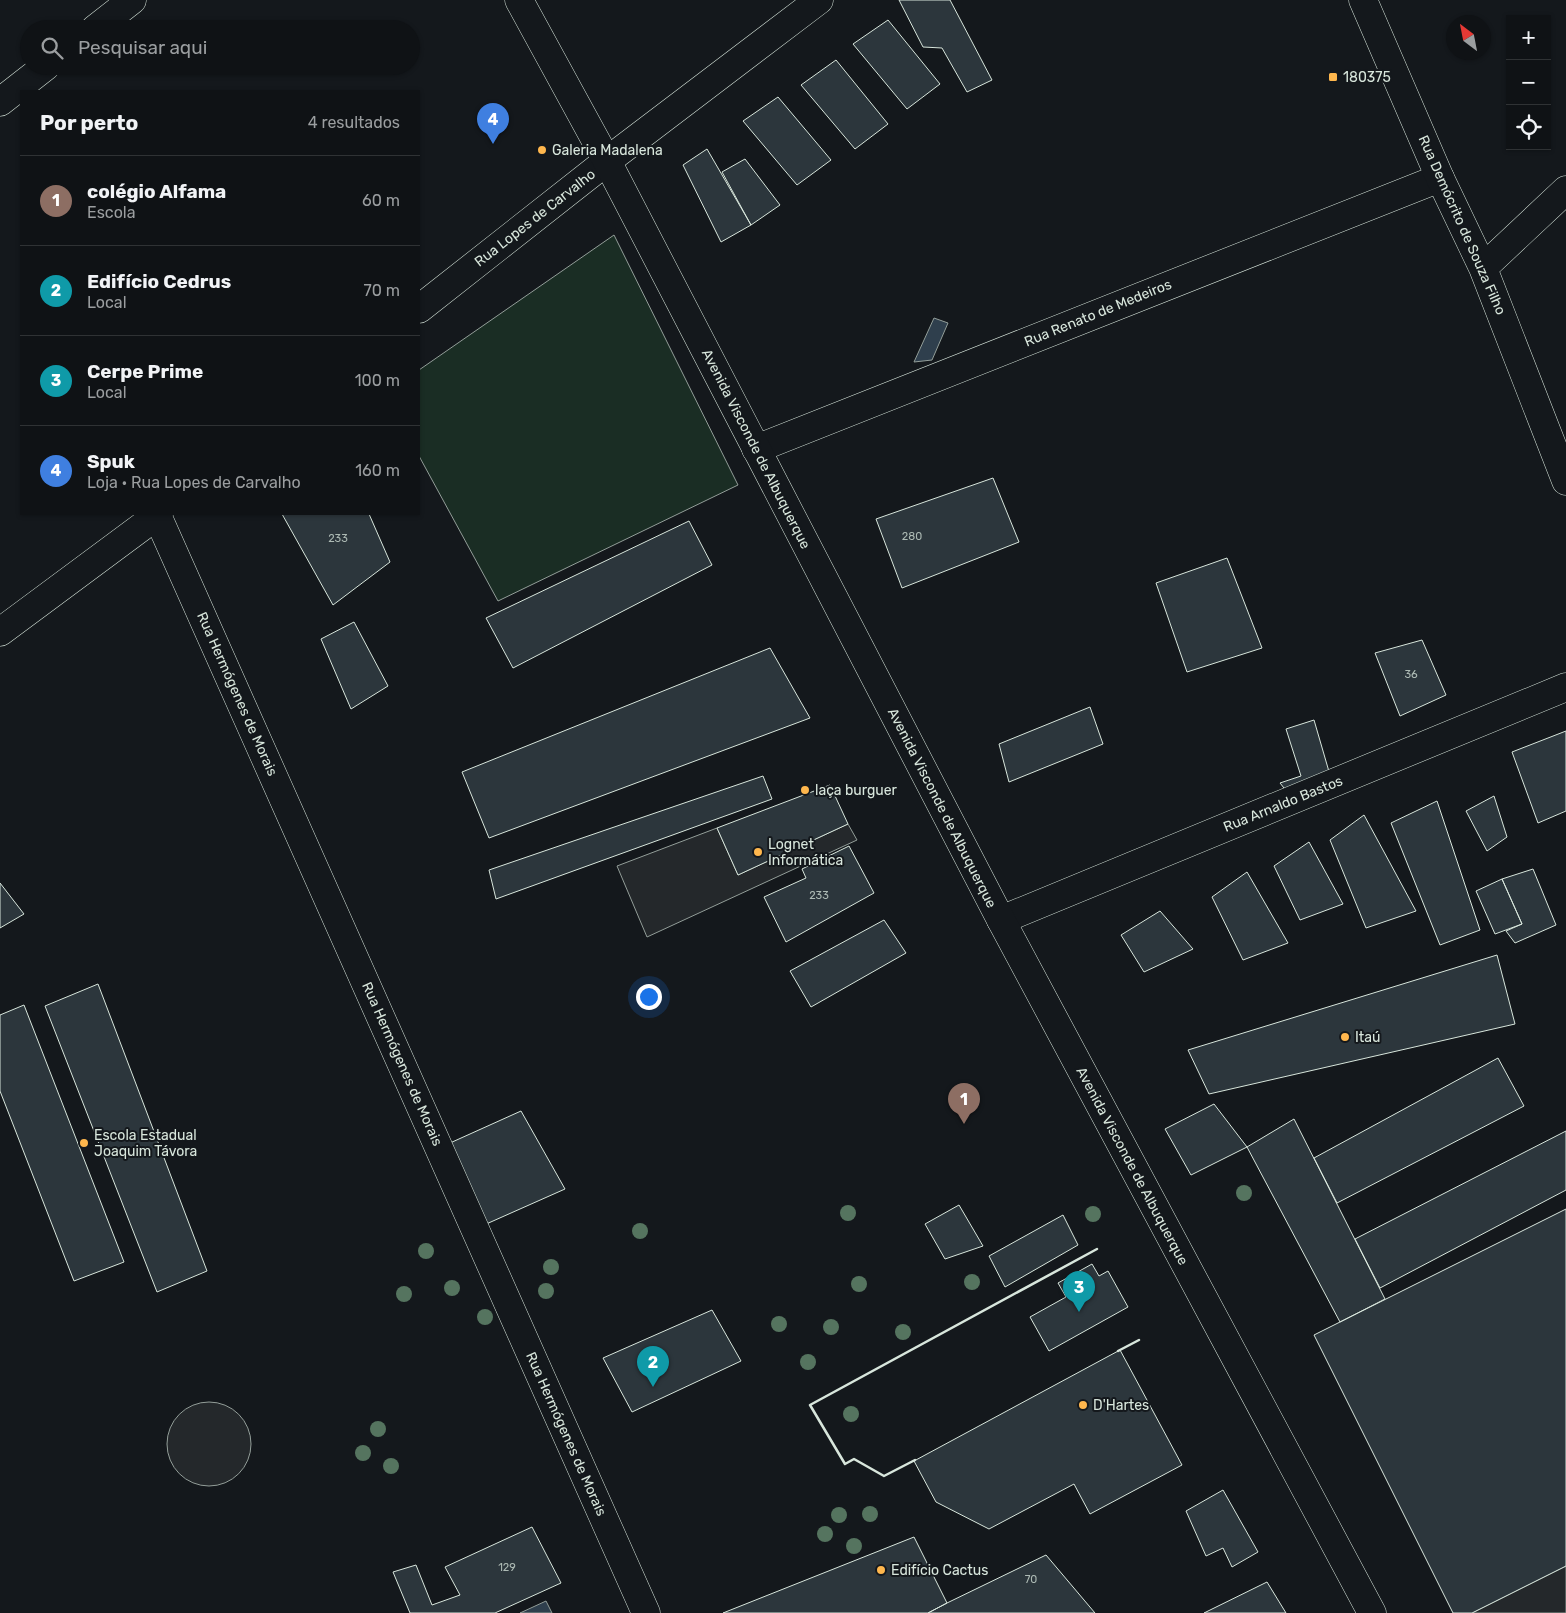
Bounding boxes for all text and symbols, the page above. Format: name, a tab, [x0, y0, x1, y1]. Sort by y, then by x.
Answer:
north arrow	[1446, 15, 1491, 60]
map controls	[1506, 15, 1551, 150]
button: +	[1506, 15, 1551, 60]
search box	[20, 20, 420, 75]
icon: search	[38, 34, 66, 62]
text: Pesquisar aqui	[78, 36, 207, 59]
button: −	[1506, 60, 1551, 105]
place label: 180375	[1343, 69, 1391, 86]
marker: 180375	[1327, 71, 1339, 83]
pin: 4	[477, 103, 509, 144]
button: locate	[1506, 105, 1551, 150]
text: Por perto	[40, 110, 138, 135]
text: 4 resultados	[308, 113, 400, 132]
street label: Rua Demócrito de Souza Filho	[1415, 133, 1509, 317]
place label: Galeria Madalena	[552, 142, 663, 159]
marker: Galeria Madalena	[536, 144, 548, 156]
street label: Rua Lopes de Carvalho	[471, 166, 599, 270]
text: colégio Alfama	[87, 180, 226, 203]
text: 1	[52, 191, 60, 210]
text: 60 m	[362, 191, 400, 210]
text: Escola	[87, 203, 136, 222]
text: Edifício Cedrus	[87, 270, 231, 293]
street label: Rua Renato de Medeiros	[1022, 276, 1174, 350]
text: 2	[51, 281, 61, 300]
text: 70 m	[363, 281, 400, 300]
text: Local	[87, 293, 127, 312]
street label: Avenida Visconde de Albuquerque	[698, 346, 814, 552]
text: Cerpe Prime	[87, 360, 203, 383]
text: 3	[51, 371, 61, 390]
text: 100 m	[355, 371, 400, 390]
text: Local	[87, 383, 127, 402]
text: Spuk	[87, 450, 135, 473]
text: 4	[51, 461, 61, 480]
text: 160 m	[355, 461, 400, 480]
text: Loja · Rua Lopes de Carvalho	[87, 473, 301, 492]
house number: 280	[902, 530, 922, 543]
house number: 233	[328, 532, 348, 545]
street label: Rua Hermógenes de Morais	[193, 609, 281, 779]
house number: 36	[1404, 668, 1418, 681]
street label: Avenida Visconde de Albuquerque	[884, 705, 1000, 911]
street label: Rua Arnaldo Bastos	[1221, 772, 1345, 836]
place label: laça burguer	[815, 782, 898, 799]
marker: laça burguer	[799, 784, 811, 796]
place label: Lognet Informática	[768, 836, 843, 869]
marker: Lognet Informática	[752, 846, 764, 858]
house number: 233	[809, 889, 829, 902]
street label: Rua Hermógenes de Morais	[358, 979, 446, 1149]
your location	[636, 984, 662, 1010]
place label: Itaú	[1355, 1029, 1380, 1046]
marker: Itaú	[1339, 1031, 1351, 1043]
street label: Avenida Visconde de Albuquerque	[1072, 1064, 1192, 1268]
pin: 1	[948, 1083, 980, 1124]
place label: Escola Estadual Joaquim Távora	[94, 1127, 197, 1160]
marker: Escola Estadual Joaquim Távora	[78, 1137, 90, 1149]
pin: 3	[1063, 1271, 1095, 1312]
pin: 2	[637, 1346, 669, 1387]
street label: Rua Hermógenes de Morais	[522, 1349, 610, 1519]
place label: D'Hartes	[1093, 1397, 1149, 1414]
marker: D'Hartes	[1077, 1399, 1089, 1411]
house number: 129	[498, 1561, 516, 1574]
place label: Edifício Cactus	[891, 1562, 988, 1579]
marker: Edifício Cactus	[875, 1564, 887, 1576]
house number: 70	[1025, 1573, 1037, 1586]

